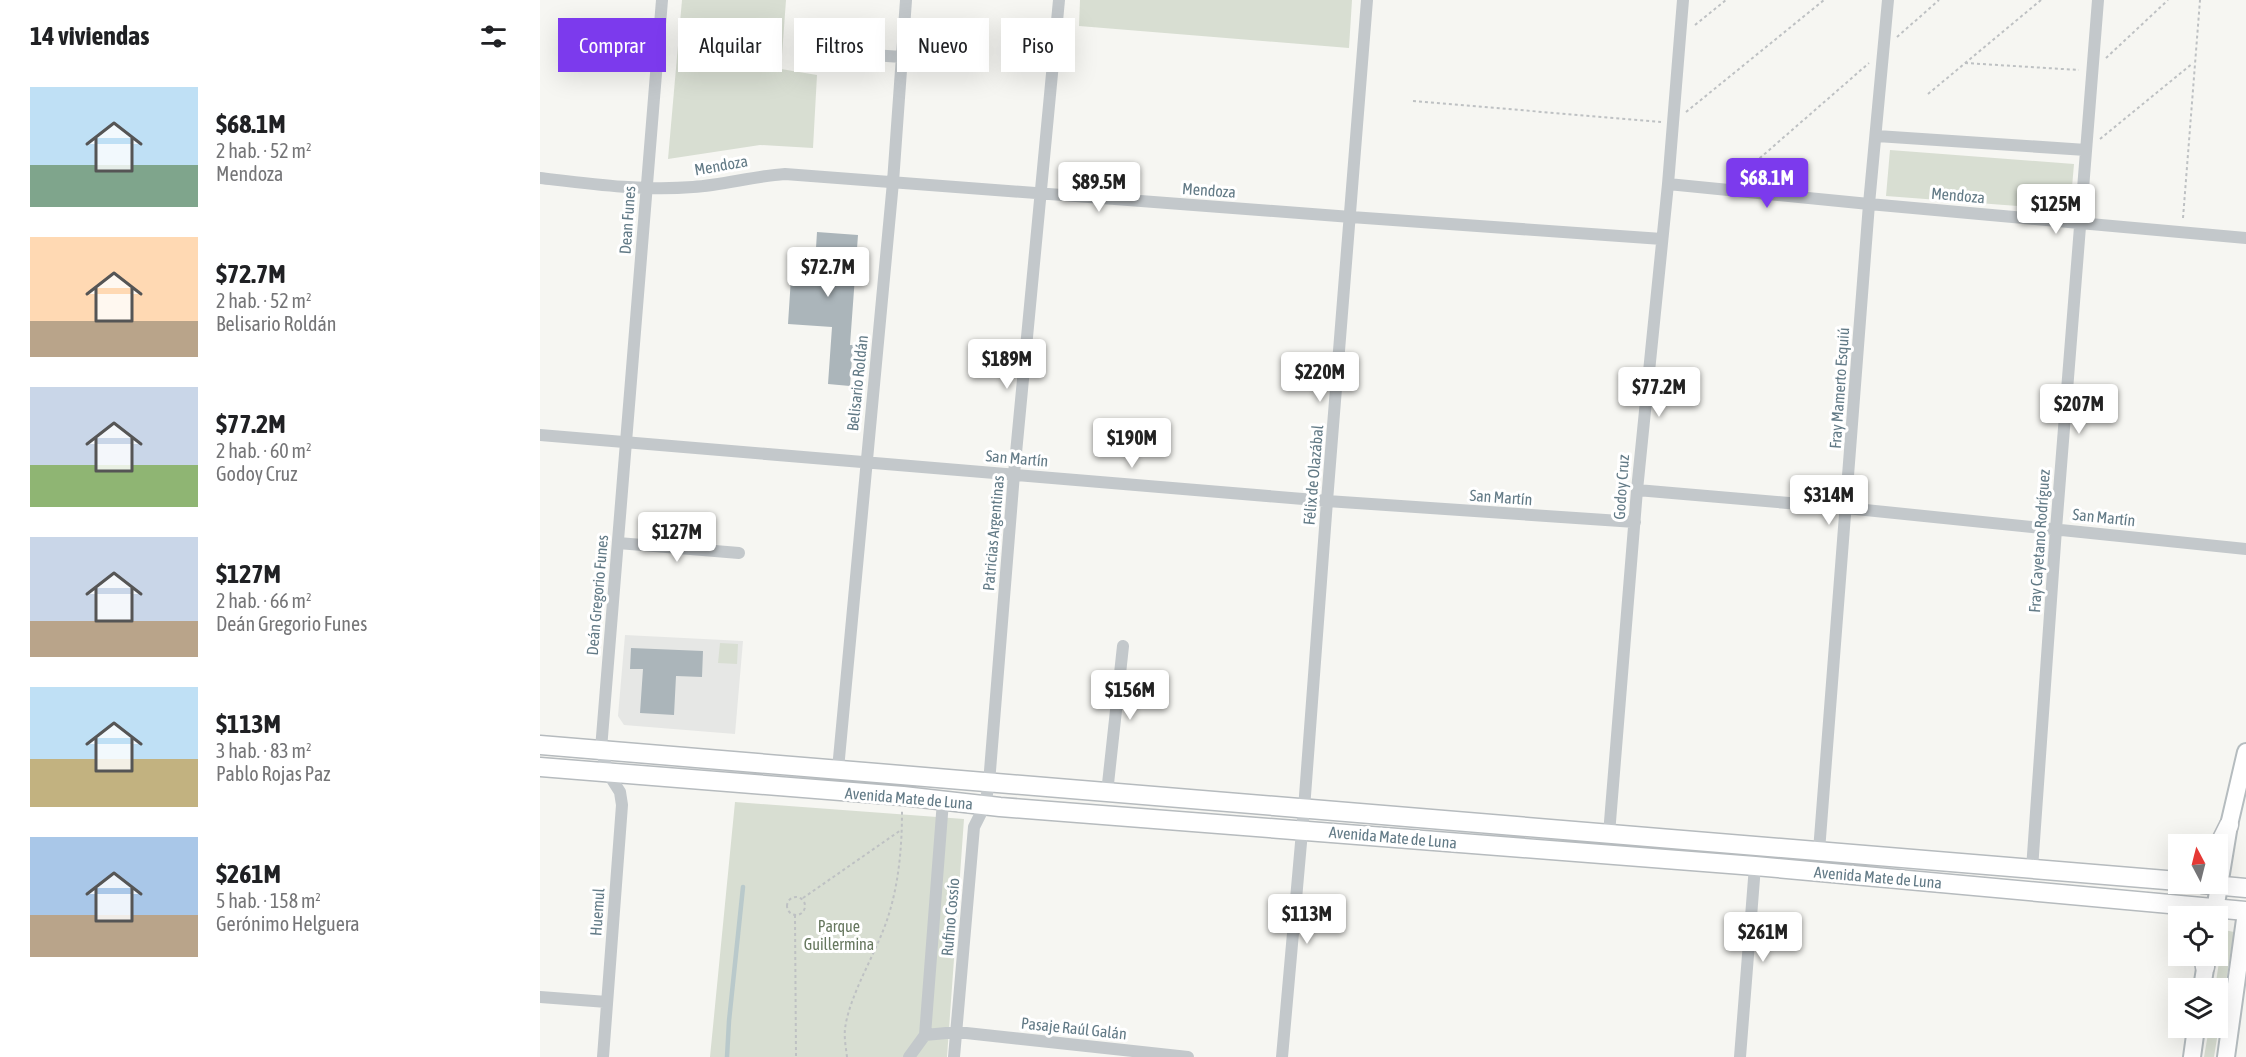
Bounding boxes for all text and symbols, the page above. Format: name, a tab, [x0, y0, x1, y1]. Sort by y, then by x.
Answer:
chip: Comprar	[558, 18, 666, 72]
chip: Alquilar	[678, 18, 782, 72]
chip: Filtros	[794, 18, 885, 72]
chip: Nuevo	[897, 18, 989, 72]
chip: Piso	[1001, 18, 1075, 72]
icon: filters	[477, 20, 510, 53]
text: 14 viviendas	[30, 21, 149, 51]
text: $68.1M	[216, 109, 286, 139]
icon: home	[78, 111, 150, 183]
text: 2 hab. · 52 m²	[216, 139, 311, 162]
street label: Mendoza	[693, 151, 749, 179]
pin: $68.1M	[1718, 158, 1816, 209]
text: Mendoza	[216, 162, 283, 185]
pin: $89.5M	[1050, 162, 1148, 213]
text: $68.1M	[1740, 166, 1794, 189]
text: $89.5M	[1072, 170, 1126, 193]
street label: Mendoza	[1181, 179, 1237, 201]
street label: Mendoza	[1930, 184, 1986, 206]
pin: $125M	[2014, 184, 2098, 235]
street label: Dean Funes	[616, 185, 638, 255]
text: $125M	[2031, 192, 2081, 215]
pin: $72.7M	[779, 247, 877, 298]
text: $72.7M	[801, 255, 855, 278]
text: $72.7M	[216, 259, 286, 289]
icon: home	[78, 261, 150, 333]
text: 2 hab. · 52 m²	[216, 289, 311, 312]
text: Belisario Roldán	[216, 312, 336, 335]
street label: Fray Mamerto Esquiú	[1826, 327, 1853, 449]
street label: Belisario Roldán	[843, 334, 871, 432]
pin: $189M	[965, 339, 1049, 390]
text: $189M	[982, 347, 1032, 370]
pin: $220M	[1278, 352, 1362, 403]
text: $220M	[1295, 360, 1345, 383]
pin: $77.2M	[1610, 367, 1708, 418]
text: $77.2M	[1632, 375, 1686, 398]
pin: $207M	[2037, 384, 2121, 435]
text: $207M	[2054, 392, 2104, 415]
text: $77.2M	[216, 409, 286, 439]
icon: home	[78, 411, 150, 483]
pin: $190M	[1090, 418, 1174, 469]
street label: Félix de Olazábal	[1300, 423, 1326, 526]
text: $190M	[1107, 426, 1157, 449]
text: 2 hab. · 60 m²	[216, 439, 311, 462]
street label: San Martín	[985, 446, 1049, 470]
street label: Godoy Cruz	[1610, 454, 1633, 520]
text: Godoy Cruz	[216, 462, 297, 485]
street label: Fray Cayetano Rodríguez	[2025, 468, 2054, 613]
street label: Patricias Argentinas	[979, 474, 1008, 591]
pin: $314M	[1787, 475, 1871, 526]
text: $314M	[1804, 483, 1854, 506]
street label: San Martín	[1469, 486, 1533, 508]
street label: San Martín	[2072, 505, 2136, 529]
pin: $127M	[635, 512, 719, 563]
text: $127M	[652, 520, 702, 543]
street label: Deán Gregorio Funes	[583, 534, 612, 656]
text: $127M	[216, 559, 281, 589]
icon: home	[78, 561, 150, 633]
text: 2 hab. · 66 m²	[216, 589, 311, 612]
text: Deán Gregorio Funes	[216, 612, 367, 635]
pin: $156M	[1088, 670, 1172, 721]
text: $156M	[1105, 678, 1155, 701]
text: $113M	[216, 709, 281, 739]
icon: home	[78, 711, 150, 783]
text: 3 hab. · 83 m²	[216, 739, 311, 762]
text: Pablo Rojas Paz	[216, 762, 330, 785]
street label: Avenida Mate de Luna	[844, 783, 974, 813]
street label: Avenida Mate de Luna	[1328, 822, 1458, 852]
north arrow	[2168, 834, 2228, 894]
map controls	[2168, 834, 2228, 1038]
text: $261M	[216, 859, 281, 889]
icon: home	[78, 861, 150, 933]
street label: Avenida Mate de Luna	[1813, 862, 1943, 892]
street label: Rufino Cossío	[938, 877, 962, 957]
street label: Huemul	[586, 887, 608, 936]
text: 5 hab. · 158 m²	[216, 889, 321, 912]
pin: $113M	[1265, 894, 1349, 945]
text: $113M	[1282, 902, 1332, 925]
button: locate	[2168, 906, 2228, 966]
text: Gerónimo Helguera	[216, 912, 360, 935]
pin: $261M	[1721, 912, 1805, 963]
park label: Parque Guillermina	[804, 917, 874, 953]
text: $261M	[1738, 920, 1788, 943]
button: layers	[2168, 978, 2228, 1038]
street label: Pasaje Raúl Galán	[1020, 1014, 1128, 1043]

